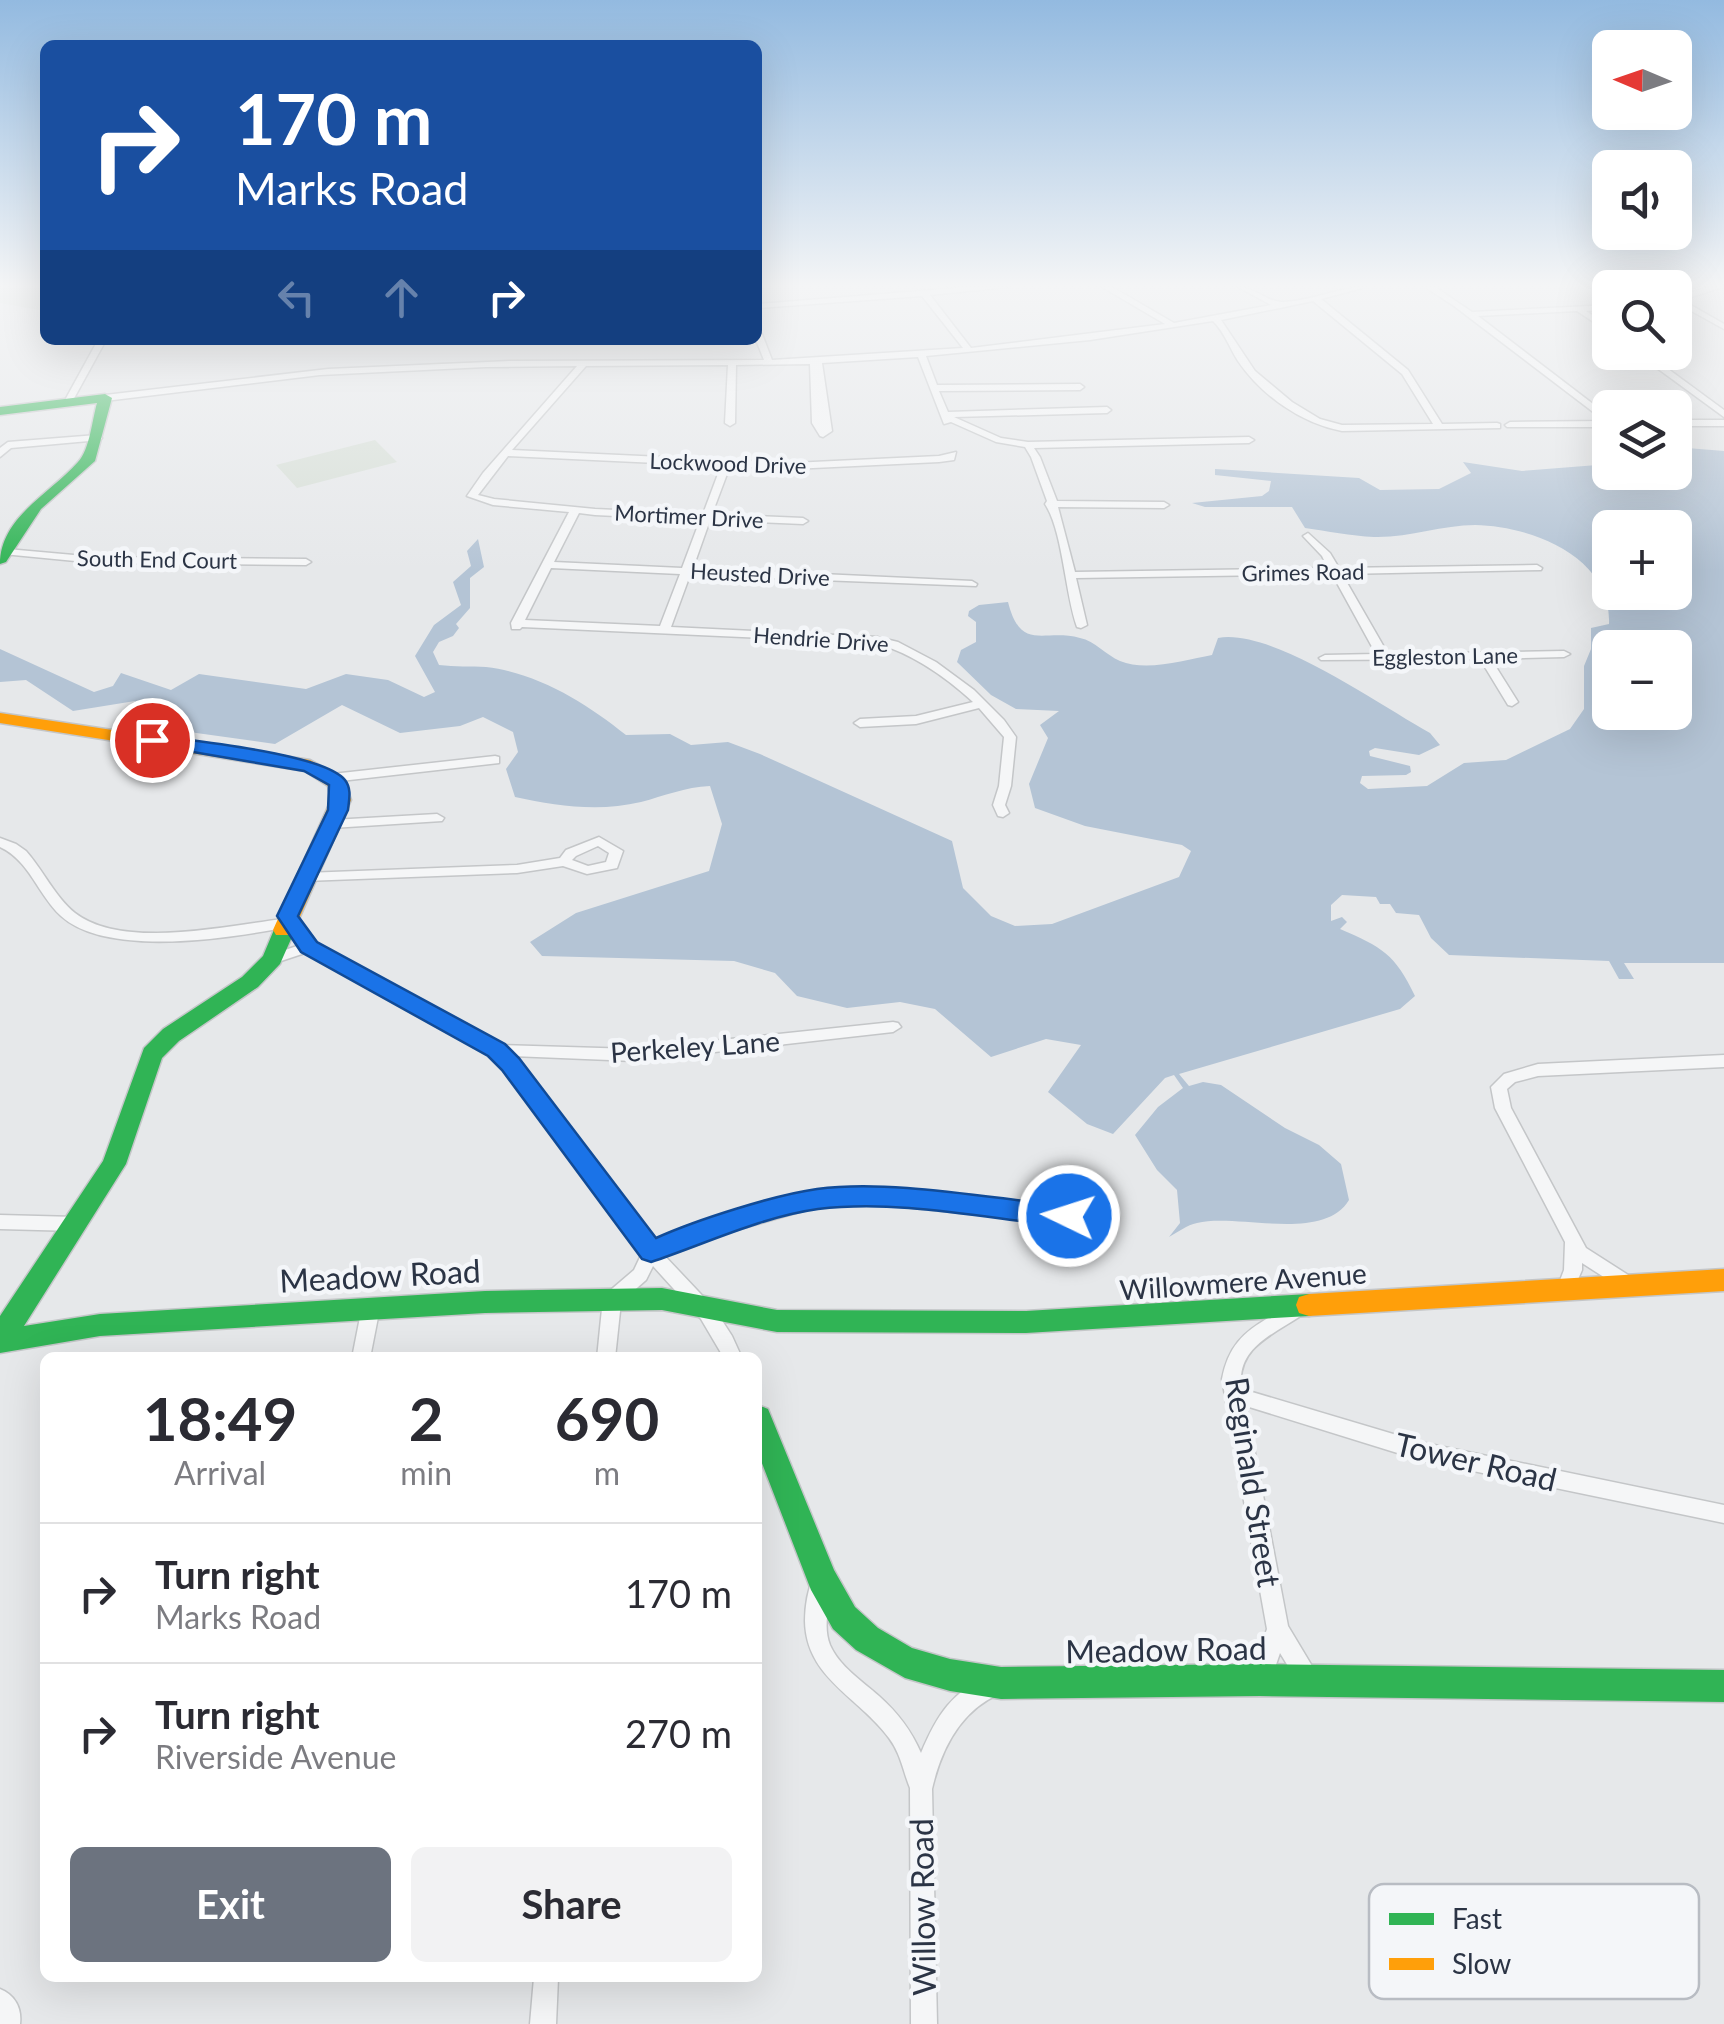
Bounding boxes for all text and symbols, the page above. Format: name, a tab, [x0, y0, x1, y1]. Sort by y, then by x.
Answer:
north arrow	[1592, 30, 1692, 130]
map controls	[1592, 30, 1692, 730]
text: 170 m	[235, 76, 432, 160]
icon: right	[70, 80, 200, 210]
button: sound	[1592, 150, 1692, 250]
text: Marks Road	[235, 161, 469, 215]
icon: left	[269, 270, 324, 325]
icon: ahead	[374, 270, 429, 325]
icon: right	[479, 270, 534, 325]
button: search	[1592, 270, 1692, 370]
button: layers	[1592, 390, 1692, 490]
street label: Lockwood Drive	[649, 447, 807, 479]
street label: Mortimer Drive	[614, 499, 764, 533]
button: +	[1592, 510, 1692, 610]
street label: South End Court	[77, 544, 237, 574]
street label: Heusted Drive	[690, 557, 830, 591]
street label: Grimes Road	[1241, 557, 1365, 587]
street label: Hendrie Drive	[752, 621, 890, 657]
button: −	[1592, 630, 1692, 730]
street label: Eggleston Lane	[1372, 641, 1518, 671]
pin	[110, 698, 195, 783]
icon: arrive	[125, 713, 180, 768]
street label: Perkeley Lane	[609, 1023, 781, 1069]
position arrow	[1017, 1164, 1121, 1268]
street label: Meadow Road	[278, 1250, 482, 1300]
street label: Willowmere Avenue	[1118, 1255, 1368, 1307]
street label: Reginald Street	[1218, 1374, 1290, 1590]
text: 18:49	[143, 1382, 297, 1454]
text: 2	[409, 1382, 444, 1454]
text: 690	[555, 1382, 659, 1454]
street label: Tower Road	[1391, 1423, 1561, 1499]
text: Arrival	[174, 1453, 266, 1492]
text: min	[400, 1453, 452, 1492]
text: m	[594, 1453, 620, 1492]
text: Turn right	[155, 1551, 320, 1597]
icon: right	[70, 1566, 125, 1621]
text: 170 m	[625, 1570, 732, 1616]
text: Marks Road	[155, 1597, 321, 1636]
street label: Meadow Road	[1065, 1628, 1267, 1670]
text: Turn right	[155, 1691, 320, 1737]
icon: right	[70, 1706, 125, 1761]
text: 270 m	[625, 1710, 732, 1756]
text: Riverside Avenue	[155, 1737, 396, 1776]
street label: Willow Road	[901, 1818, 943, 1996]
button: Exit	[70, 1847, 391, 1962]
button: Share	[411, 1847, 732, 1962]
legend	[1369, 1884, 1699, 1999]
text: Fast	[1452, 1901, 1502, 1935]
text: Slow	[1452, 1946, 1511, 1980]

